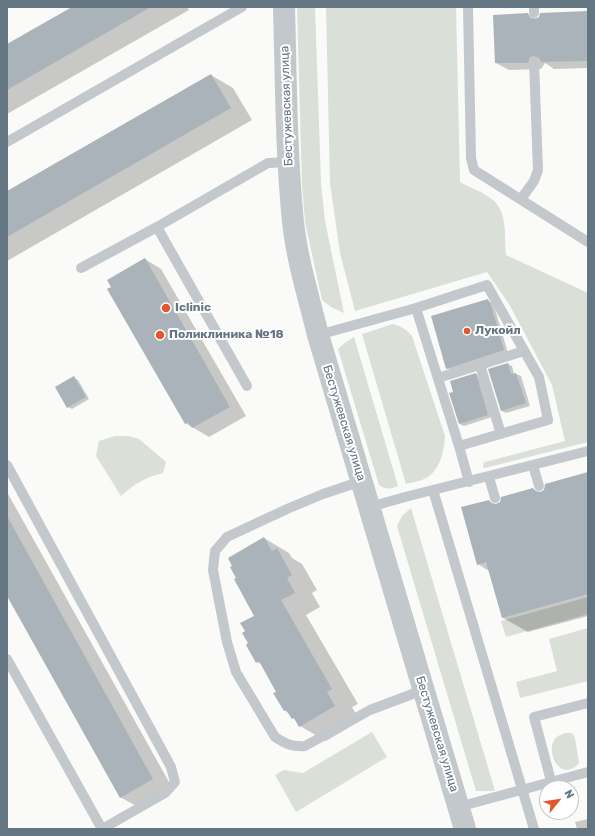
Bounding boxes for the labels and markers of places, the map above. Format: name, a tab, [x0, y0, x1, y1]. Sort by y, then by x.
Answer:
place label: Iclinic	[175, 301, 211, 315]
marker: Iclinic	[160, 302, 172, 314]
place label: Лукойл	[475, 324, 521, 338]
marker: Лукойл	[462, 326, 472, 336]
place label: Поликлиника №18	[169, 328, 284, 342]
marker: Поликлиника №18	[154, 329, 166, 341]

